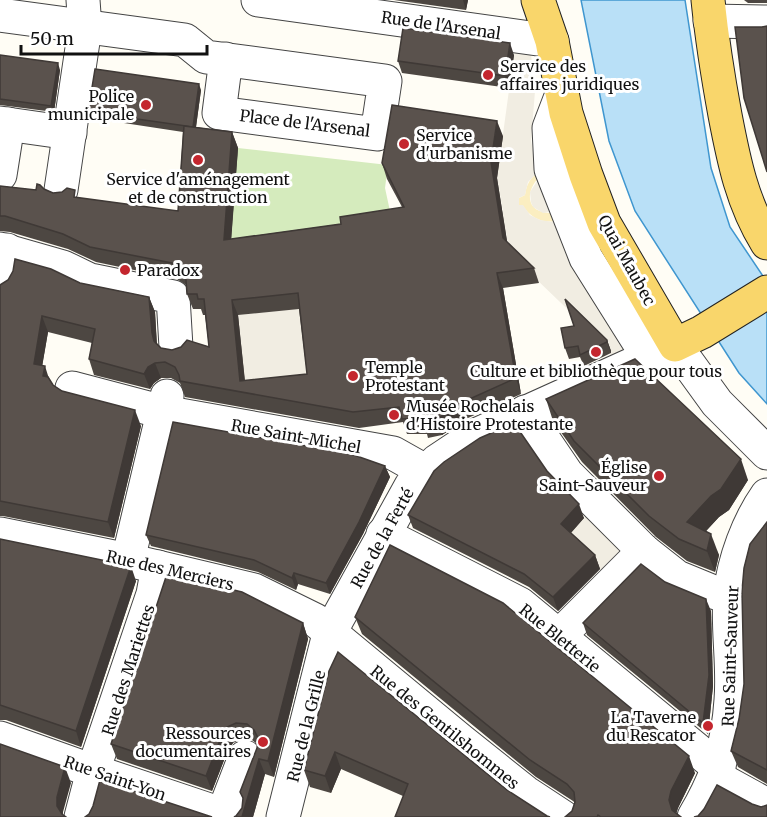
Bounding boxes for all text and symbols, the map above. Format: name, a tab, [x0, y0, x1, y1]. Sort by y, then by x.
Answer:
street label: Rue de l'Arsenal	[380, 7, 502, 43]
scale bar	[21, 18, 207, 56]
text: 50 m	[30, 27, 74, 50]
place label: Service des affaires juridiques	[500, 56, 639, 94]
marker: Service des affaires juridiques	[481, 68, 495, 82]
place label: Police municipale	[48, 86, 134, 124]
marker: Police municipale	[139, 98, 153, 112]
street label: Place de l'Arsenal	[239, 105, 371, 141]
place label: Service d'urbanisme	[416, 125, 512, 163]
marker: Service d'urbanisme	[397, 137, 411, 151]
marker: Service d'aménagement et de construction	[191, 153, 205, 167]
place label: Service d'aménagement et de construction	[106, 169, 291, 207]
street label: Quai Maubec	[594, 211, 660, 309]
place label: Paradox	[137, 260, 200, 280]
marker: Paradox	[118, 263, 132, 277]
marker: Culture et bibliothèque pour tous	[589, 345, 603, 359]
place label: Temple Protestant	[365, 357, 446, 395]
place label: Culture et bibliothèque pour tous	[470, 361, 722, 381]
marker: Temple Protestant	[346, 369, 360, 383]
place label: Musée Rochelais d'Histoire Protestante	[406, 396, 573, 434]
marker: Musée Rochelais d'Histoire Protestante	[387, 408, 401, 422]
street label: Rue Saint-Michel	[229, 415, 363, 457]
place label: Église Saint-Sauveur	[539, 457, 647, 495]
marker: Église Saint-Sauveur	[652, 469, 666, 483]
street label: Rue de la Ferté	[346, 484, 418, 592]
street label: Rue des Merciers	[104, 546, 236, 594]
street label: Rue Saint-Sauveur	[718, 585, 742, 727]
street label: Rue Bletterie	[516, 599, 604, 677]
street label: Rue des Mariettes	[97, 602, 159, 738]
street label: Rue des Gentilshommes	[367, 661, 524, 793]
street label: Rue de la Grille	[282, 668, 330, 784]
place label: La Taverne du Rescator	[606, 707, 696, 745]
marker: La Taverne du Rescator	[701, 719, 715, 733]
place label: Ressources documentaires	[136, 723, 251, 761]
marker: Ressources documentaires	[256, 735, 270, 749]
street label: Rue Saint-Yon	[61, 751, 169, 805]

